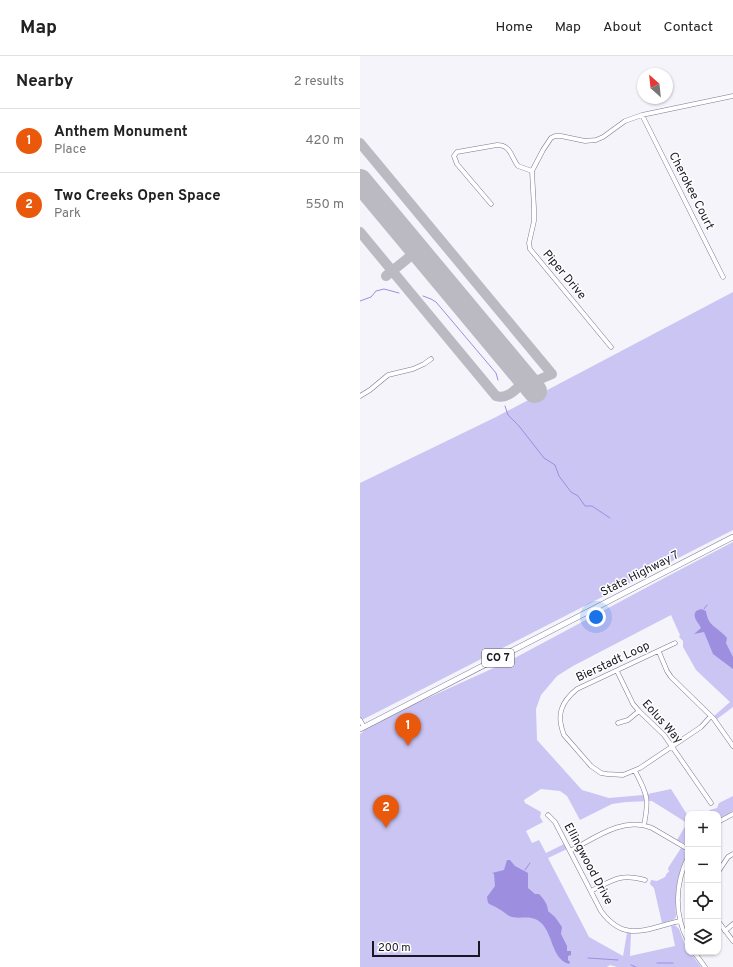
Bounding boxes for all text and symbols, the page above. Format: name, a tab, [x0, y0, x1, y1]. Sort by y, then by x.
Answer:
text: Map	[20, 16, 57, 40]
text: Home	[496, 19, 533, 36]
text: Map	[555, 19, 581, 36]
text: About	[603, 19, 642, 36]
text: Contact	[664, 19, 713, 36]
north arrow	[637, 68, 673, 104]
text: Nearby	[16, 71, 73, 93]
text: 2 results	[294, 74, 344, 90]
text: Anthem Monument	[54, 123, 188, 142]
text: 1	[26, 133, 32, 149]
text: 420 m	[306, 133, 344, 149]
text: Place	[54, 142, 86, 158]
street label: Cherokee Court	[665, 149, 717, 233]
text: Two Creeks Open Space	[54, 187, 221, 206]
text: 2	[25, 197, 33, 213]
text: 550 m	[305, 197, 344, 213]
text: Park	[54, 206, 81, 222]
street label: Piper Drive	[539, 247, 589, 303]
street label: State Highway 7	[598, 547, 682, 601]
your location	[586, 607, 606, 627]
street label: Bierstadt Loop	[574, 638, 653, 686]
road number: CO 7	[482, 649, 514, 667]
street label: Eolus Way	[638, 697, 686, 747]
pin: 1	[395, 713, 421, 746]
pin: 2	[373, 795, 399, 828]
map controls	[685, 811, 721, 955]
button: +	[685, 811, 721, 847]
street label: Ellingwood Drive	[560, 820, 616, 908]
button: −	[685, 847, 721, 883]
button: locate	[685, 883, 721, 919]
button: layers	[685, 919, 721, 955]
scale bar	[372, 939, 480, 958]
text: 200 m	[378, 941, 411, 955]

